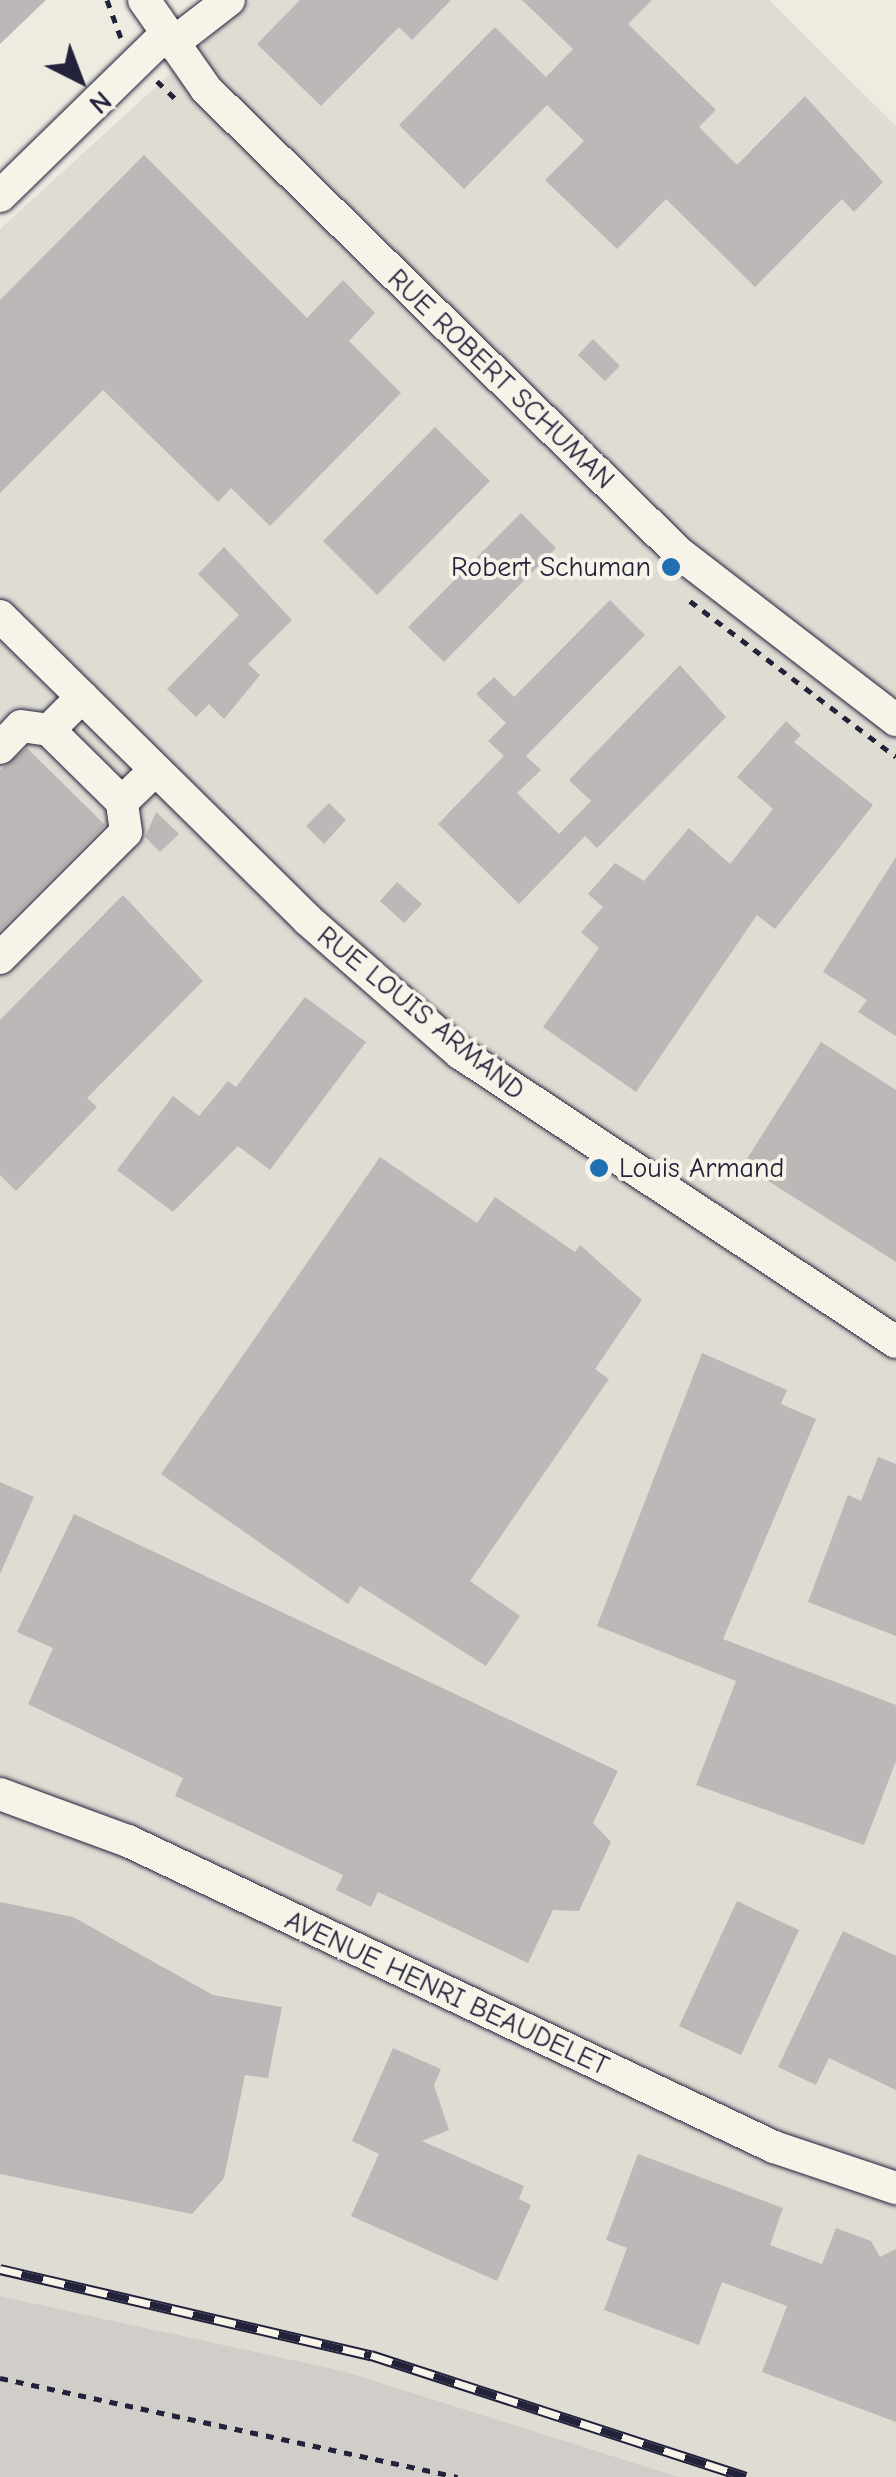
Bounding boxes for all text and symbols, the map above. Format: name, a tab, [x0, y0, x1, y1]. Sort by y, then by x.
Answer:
north arrow	[30, 30, 130, 130]
text: N	[83, 84, 118, 120]
street label: RUE ROBERT SCHUMAN	[381, 262, 621, 496]
place label: Robert Schuman	[451, 550, 651, 584]
marker: Robert Schuman	[660, 556, 682, 578]
street label: RUE LOUIS ARMAND	[310, 919, 532, 1107]
place label: Louis Armand	[619, 1151, 784, 1185]
marker: Louis Armand	[588, 1157, 610, 1179]
street label: AVENUE HENRI BEAUDELET	[280, 1903, 614, 2083]

